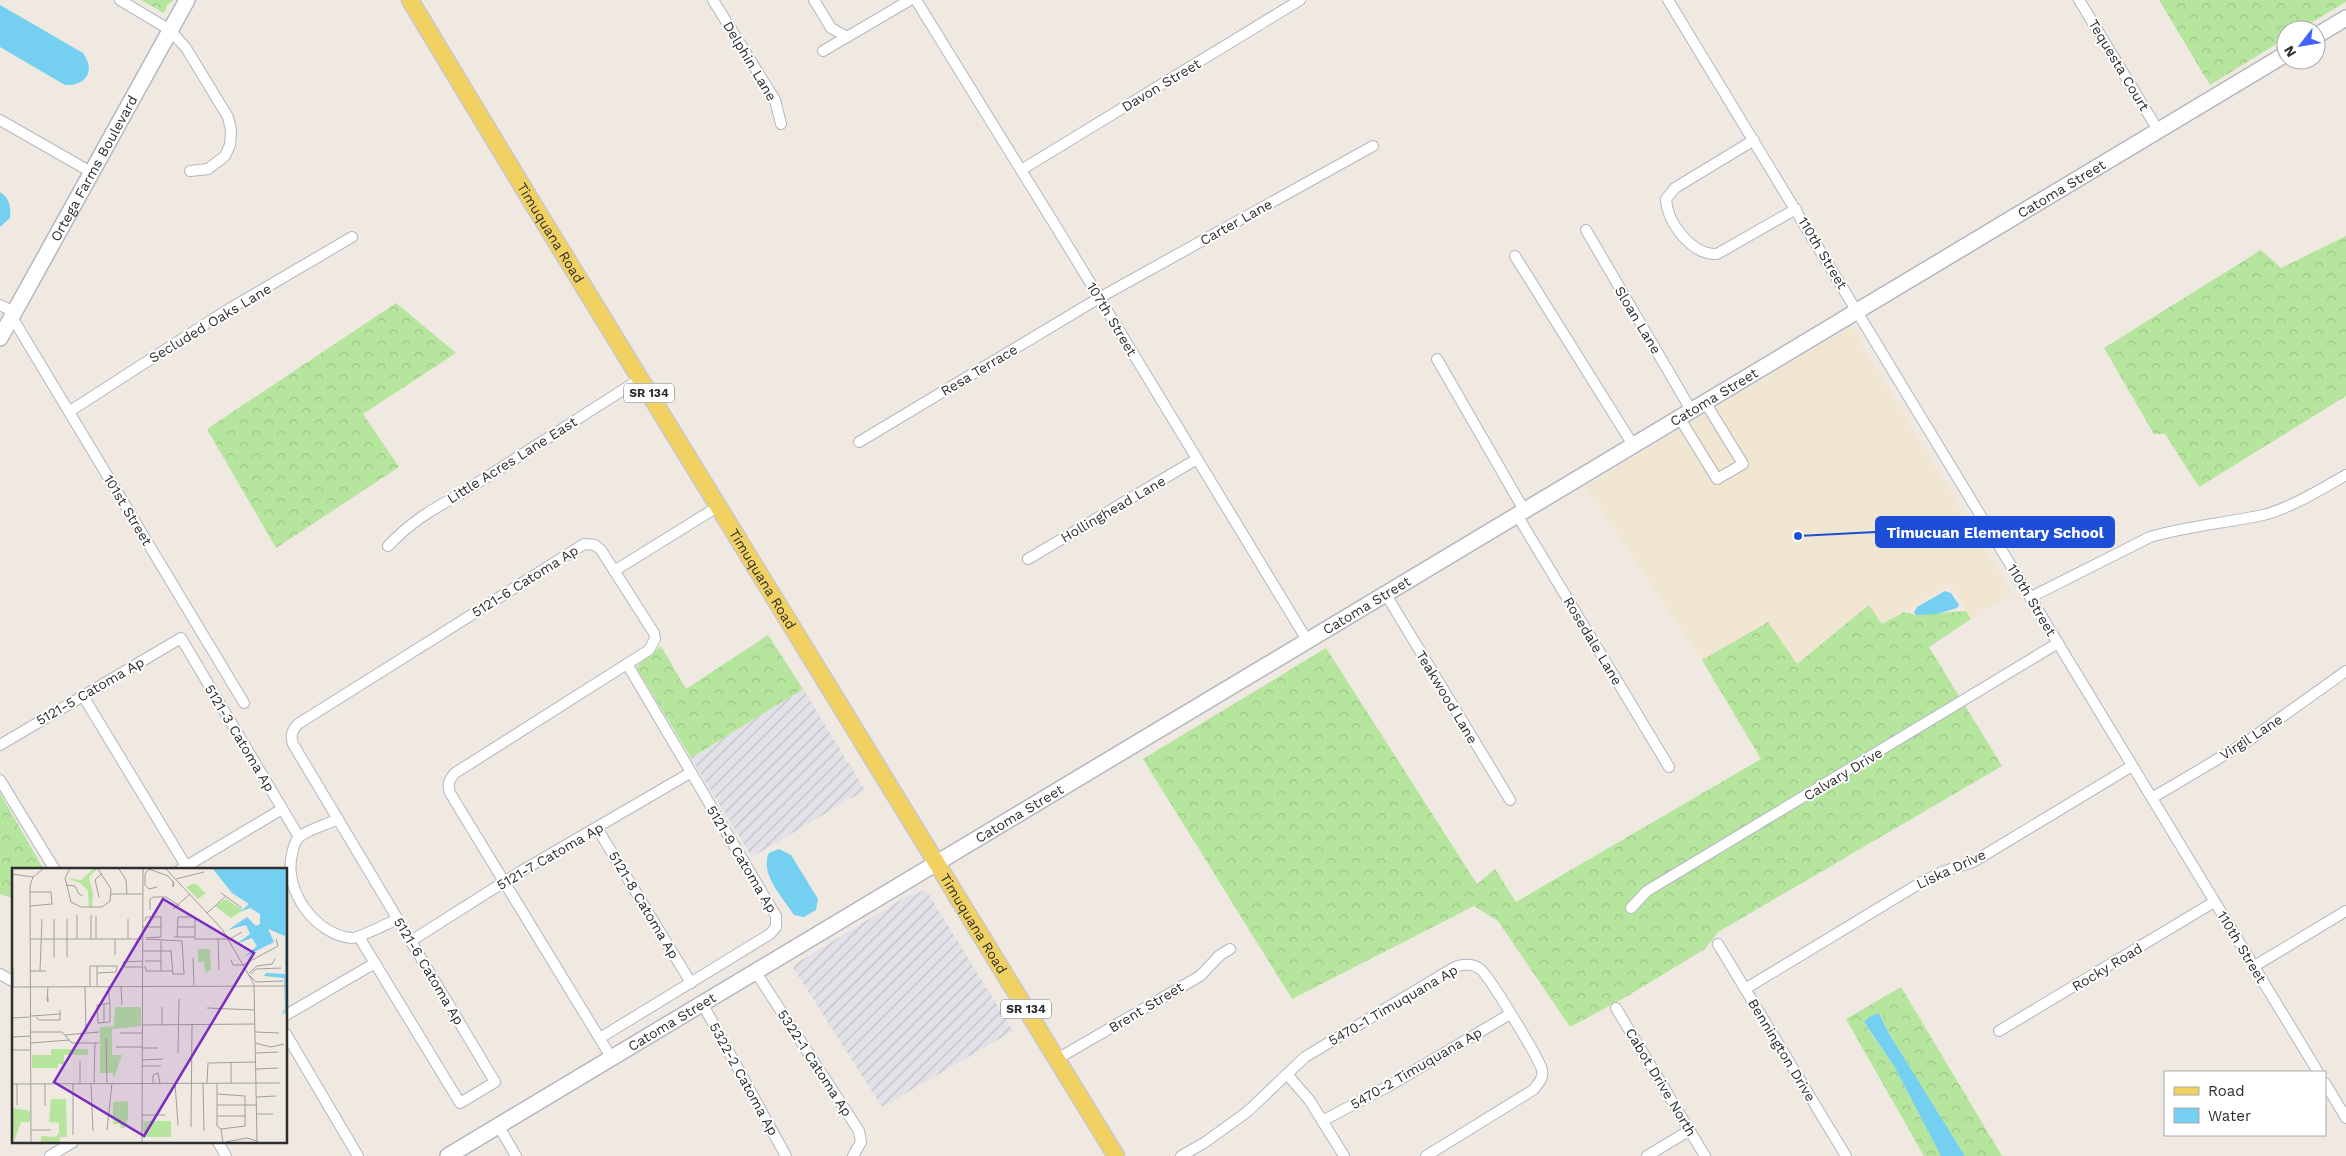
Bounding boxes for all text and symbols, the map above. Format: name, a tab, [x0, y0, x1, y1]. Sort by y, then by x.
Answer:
street label: Tequesta Court	[2085, 16, 2153, 114]
street label: Delphin Lane	[720, 18, 780, 104]
north arrow	[2276, 20, 2326, 70]
text: N	[2280, 43, 2299, 60]
street label: Davon Street	[1119, 55, 1203, 115]
street label: Ortega Farms Boulevard	[47, 93, 141, 244]
street label: Catoma Street	[2014, 156, 2108, 221]
street label: Timuquana Road	[514, 180, 587, 286]
street label: Carter Lane	[1197, 196, 1275, 248]
street label: 110th Street	[1795, 214, 1851, 292]
street label: 107th Street	[1084, 279, 1140, 359]
street label: Secluded Oaks Lane	[146, 280, 274, 366]
street label: Sloan Lane	[1612, 283, 1664, 357]
street label: Resa Terrace	[938, 341, 1020, 399]
street label: Catoma Street	[1667, 365, 1761, 429]
road number: SR 134	[624, 383, 674, 402]
street label: Little Acres Lane East	[444, 413, 580, 507]
street label: 101st Street	[101, 472, 155, 548]
street label: Hollinghead Lane	[1058, 473, 1168, 545]
callout: Timucuan Elementary School	[1876, 517, 2114, 547]
text: Timucuan Elementary School	[1886, 524, 2104, 542]
street label: Timuquana Road	[726, 526, 799, 632]
street label: 5121-6 Catoma Ap	[469, 542, 581, 620]
street label: 110th Street	[2004, 561, 2060, 639]
street label: Catoma Street	[1320, 573, 1413, 638]
street label: Rosedale Lane	[1560, 594, 1626, 688]
street label: Teakwood Lane	[1413, 648, 1481, 746]
street label: 5121-5 Catoma Ap	[33, 654, 147, 728]
street label: 5121-3 Catoma Ap	[202, 682, 278, 794]
street label: Virgil Lane	[2217, 711, 2285, 763]
street label: Calvary Drive	[1801, 744, 1885, 804]
street label: Catoma Street	[972, 781, 1066, 846]
street label: 5121-9 Catoma Ap	[704, 802, 780, 916]
street label: 5121-7 Catoma Ap	[494, 819, 606, 893]
street label: Liska Drive	[1914, 846, 1988, 892]
street label: 5121-8 Catoma Ap	[606, 848, 682, 962]
inset map	[12, 868, 288, 1144]
street label: Timuquana Road	[937, 871, 1010, 977]
street label: 110th Street	[2214, 908, 2270, 986]
street label: 5121-6 Catoma Ap	[391, 914, 467, 1028]
street label: Rocky Road	[2069, 940, 2145, 994]
street label: 5470-1 Timuquana Ap	[1326, 961, 1460, 1049]
street label: Brent Street	[1106, 978, 1186, 1036]
street label: Catoma Street	[625, 989, 719, 1054]
street label: Bennington Drive	[1745, 996, 1819, 1104]
road number: SR 134	[1001, 1000, 1051, 1019]
street label: 5322-1 Catoma Ap	[775, 1007, 855, 1119]
street label: 5322-2 Catoma Ap	[706, 1020, 782, 1138]
street label: 5470-2 Timuquana Ap	[1347, 1024, 1485, 1112]
street label: Cabot Drive North	[1622, 1025, 1700, 1139]
legend	[2164, 1071, 2326, 1136]
text: Road	[2208, 1082, 2245, 1100]
text: Water	[2208, 1107, 2251, 1125]

